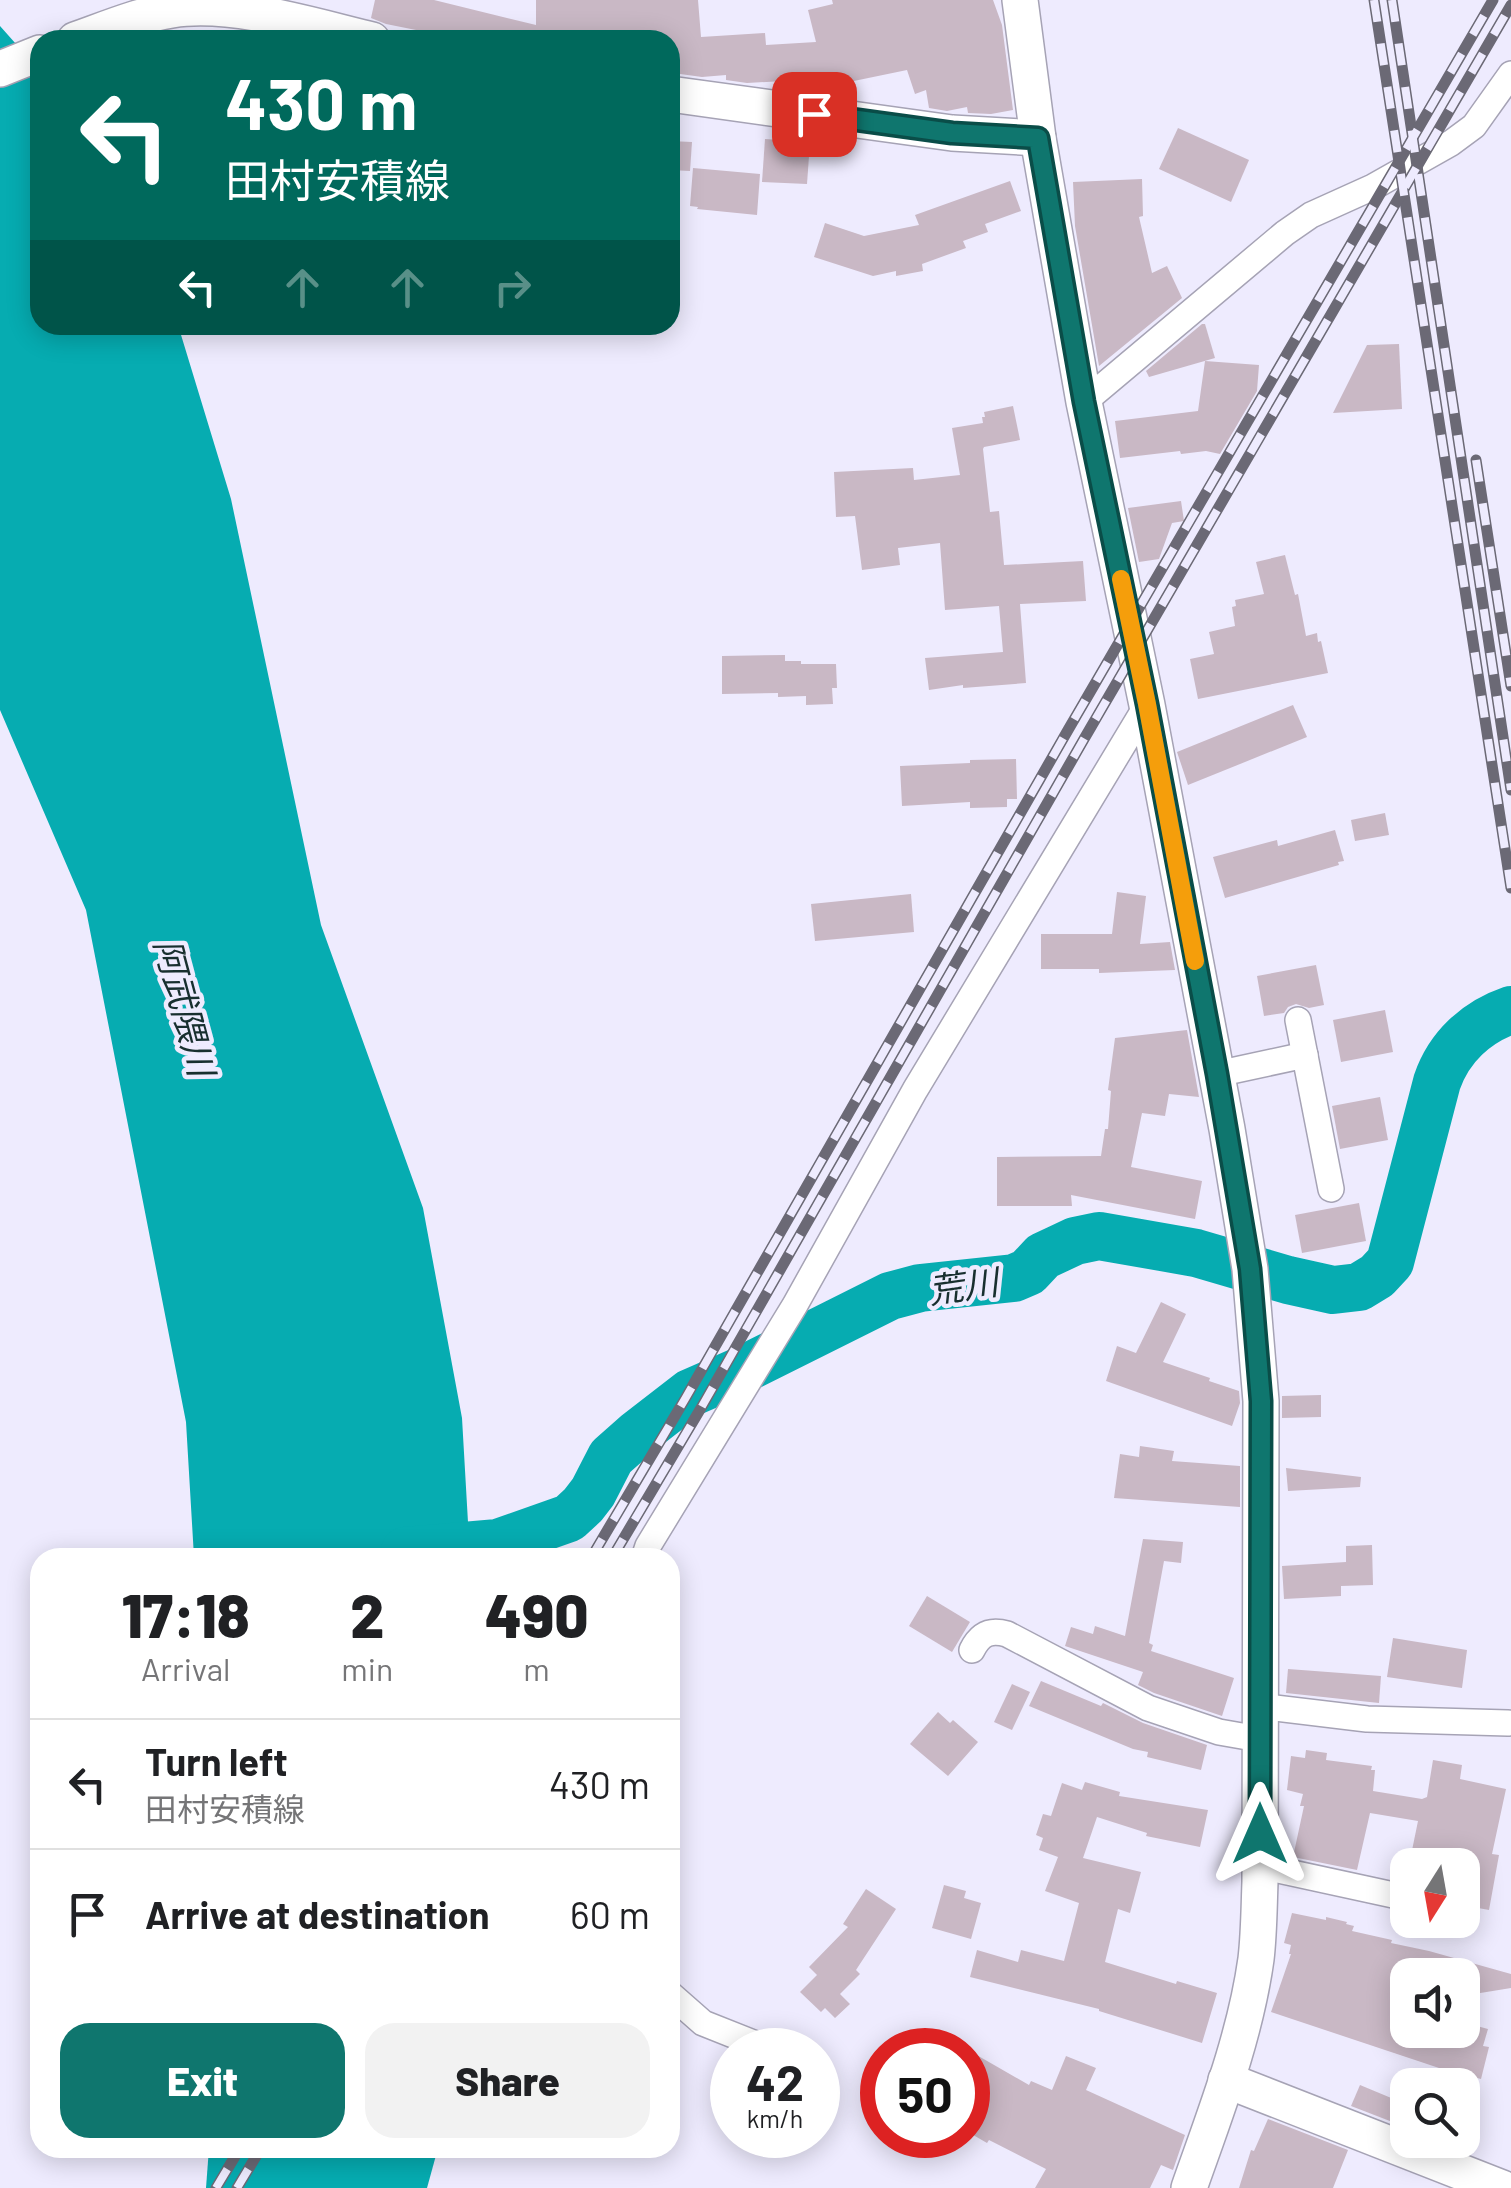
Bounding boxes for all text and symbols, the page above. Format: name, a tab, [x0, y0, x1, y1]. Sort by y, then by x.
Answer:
text: 430 m	[225, 60, 418, 144]
icon: left	[60, 70, 190, 200]
pin	[772, 72, 857, 157]
icon: arrive	[787, 87, 842, 142]
text: 田村安積線	[225, 152, 450, 206]
icon: left	[170, 260, 225, 315]
icon: ahead	[275, 260, 330, 315]
icon: ahead	[380, 260, 435, 315]
icon: right	[485, 260, 540, 315]
water label: 阿武隈川	[148, 934, 225, 1084]
water label: 荒川	[925, 1259, 1005, 1311]
text: 17:18	[122, 1578, 250, 1650]
text: 2	[350, 1578, 384, 1650]
text: 490	[485, 1578, 588, 1650]
text: Arrival	[141, 1649, 230, 1687]
text: min	[341, 1649, 393, 1687]
text: m	[523, 1649, 550, 1687]
text: Turn left	[145, 1738, 288, 1784]
icon: left	[60, 1757, 115, 1812]
text: 430 m	[549, 1761, 650, 1807]
position arrow	[1208, 1782, 1312, 1886]
text: 田村安積線	[145, 1789, 305, 1827]
north arrow	[1390, 1848, 1480, 1938]
map controls	[1390, 1848, 1480, 2158]
icon: arrive	[60, 1887, 115, 1942]
text: Arrive at destination	[145, 1891, 490, 1937]
text: 60 m	[570, 1891, 650, 1937]
button: sound	[1390, 1958, 1480, 2048]
button: Exit	[60, 2023, 345, 2138]
button: Share	[365, 2023, 650, 2138]
speed limit sign: 50	[860, 2028, 990, 2158]
text: 42	[746, 2051, 804, 2111]
button: search	[1390, 2068, 1480, 2158]
text: km/h	[747, 2103, 803, 2133]

